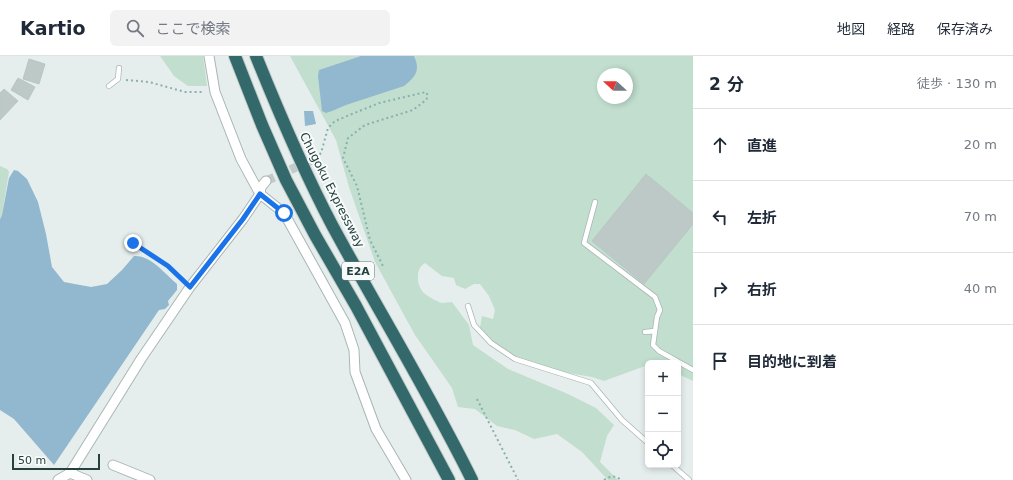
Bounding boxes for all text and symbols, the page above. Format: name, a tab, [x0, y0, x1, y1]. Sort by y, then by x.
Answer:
search box	[110, 10, 390, 46]
text: Kartio	[20, 17, 86, 39]
icon: search	[124, 17, 146, 39]
text: ここで検索	[156, 20, 231, 38]
text: 地図	[837, 21, 865, 37]
text: 経路	[887, 21, 915, 37]
text: 保存済み	[937, 21, 993, 37]
north arrow	[597, 68, 633, 104]
text: 2 分	[709, 74, 744, 94]
text: 徒歩 · 130 m	[917, 76, 997, 91]
street label: Chugoku Expressway	[297, 130, 367, 250]
icon: ahead	[709, 134, 731, 156]
text: 直進	[747, 137, 777, 155]
text: 20 m	[964, 137, 997, 152]
route start	[275, 204, 293, 222]
icon: left	[709, 206, 731, 228]
text: 左折	[747, 209, 777, 227]
text: 70 m	[964, 209, 997, 224]
route end	[124, 234, 142, 252]
road number: E2A	[342, 262, 374, 280]
icon: right	[709, 278, 731, 300]
text: 右折	[747, 281, 777, 299]
text: 40 m	[964, 281, 997, 296]
icon: arrive	[709, 350, 731, 372]
text: 目的地に到着	[747, 353, 837, 371]
map controls	[645, 360, 681, 468]
button: +	[645, 360, 681, 396]
button: −	[645, 396, 681, 432]
button: locate	[645, 432, 681, 468]
scale bar	[12, 452, 100, 471]
text: 50 m	[18, 454, 46, 467]

